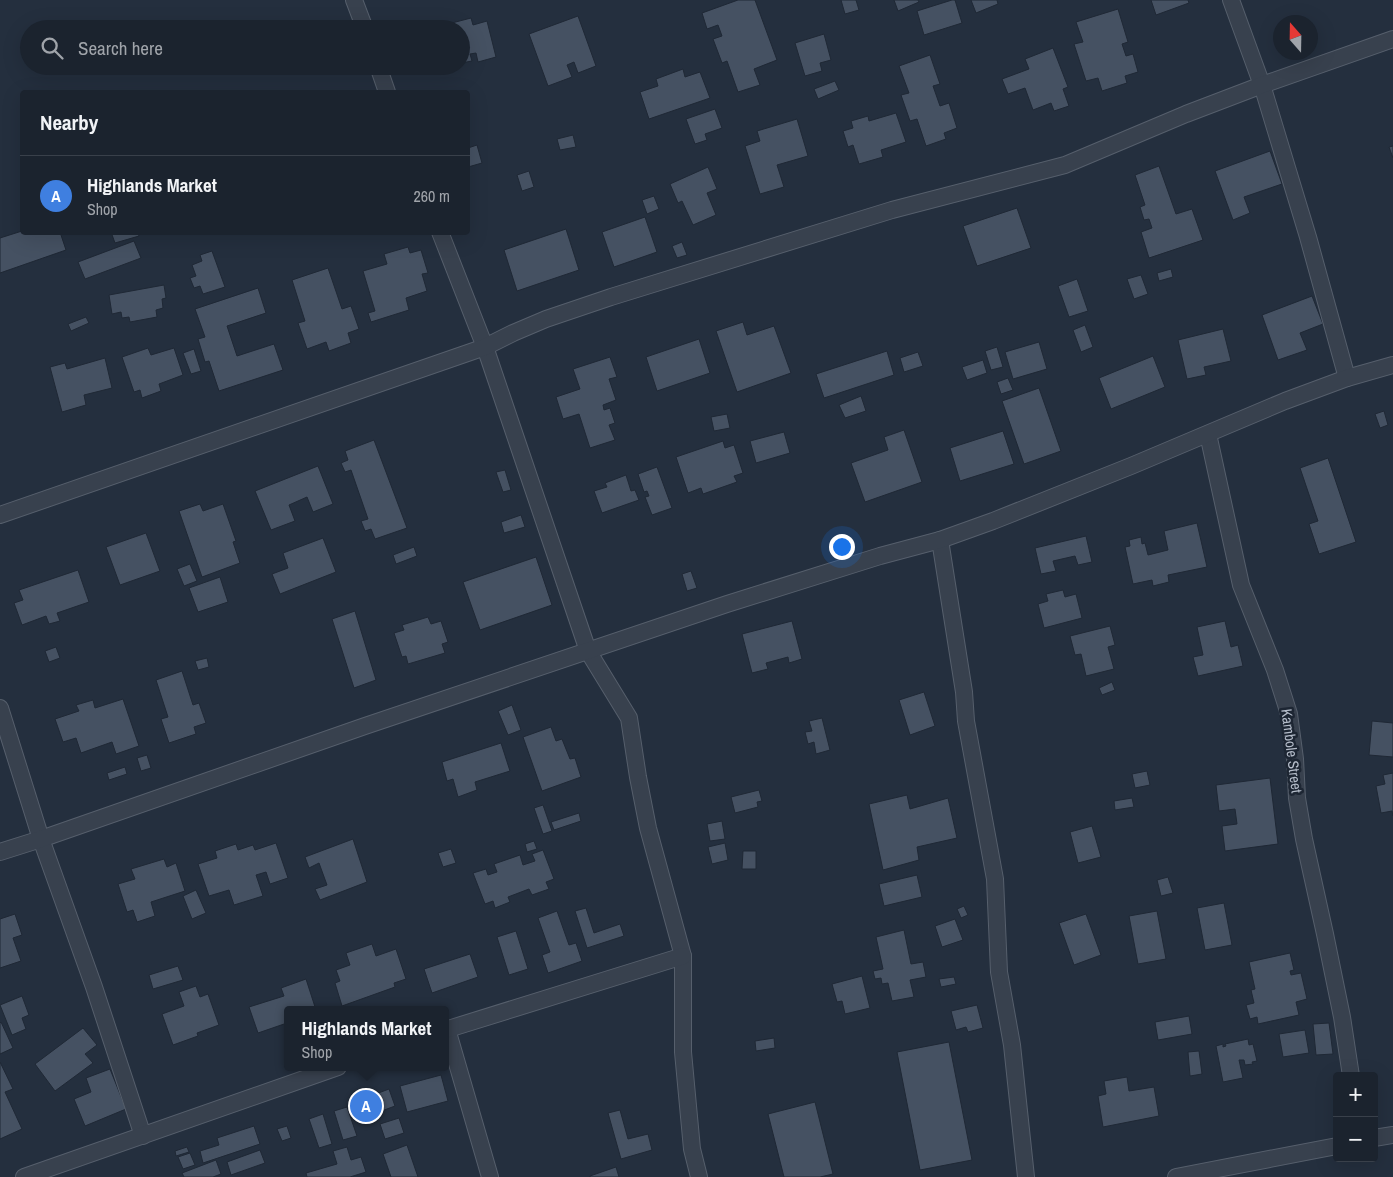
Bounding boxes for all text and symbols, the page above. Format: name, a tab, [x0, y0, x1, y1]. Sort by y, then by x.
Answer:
north arrow	[1273, 15, 1318, 60]
search box	[20, 20, 470, 75]
icon: search	[38, 34, 66, 62]
text: Search here	[78, 35, 163, 61]
text: Nearby	[40, 108, 98, 137]
text: Highlands Market	[87, 172, 217, 198]
text: A	[51, 185, 61, 207]
text: 260 m	[414, 185, 450, 207]
text: Shop	[87, 198, 118, 220]
your location	[829, 534, 855, 560]
street label: Kambole Street	[1276, 708, 1308, 795]
popup	[284, 1006, 449, 1071]
text: Highlands Market	[302, 1015, 431, 1041]
text: Shop	[302, 1041, 332, 1063]
map controls	[1333, 1072, 1378, 1162]
button: +	[1333, 1072, 1378, 1117]
pin: A	[350, 1087, 382, 1125]
button: −	[1333, 1117, 1378, 1162]

